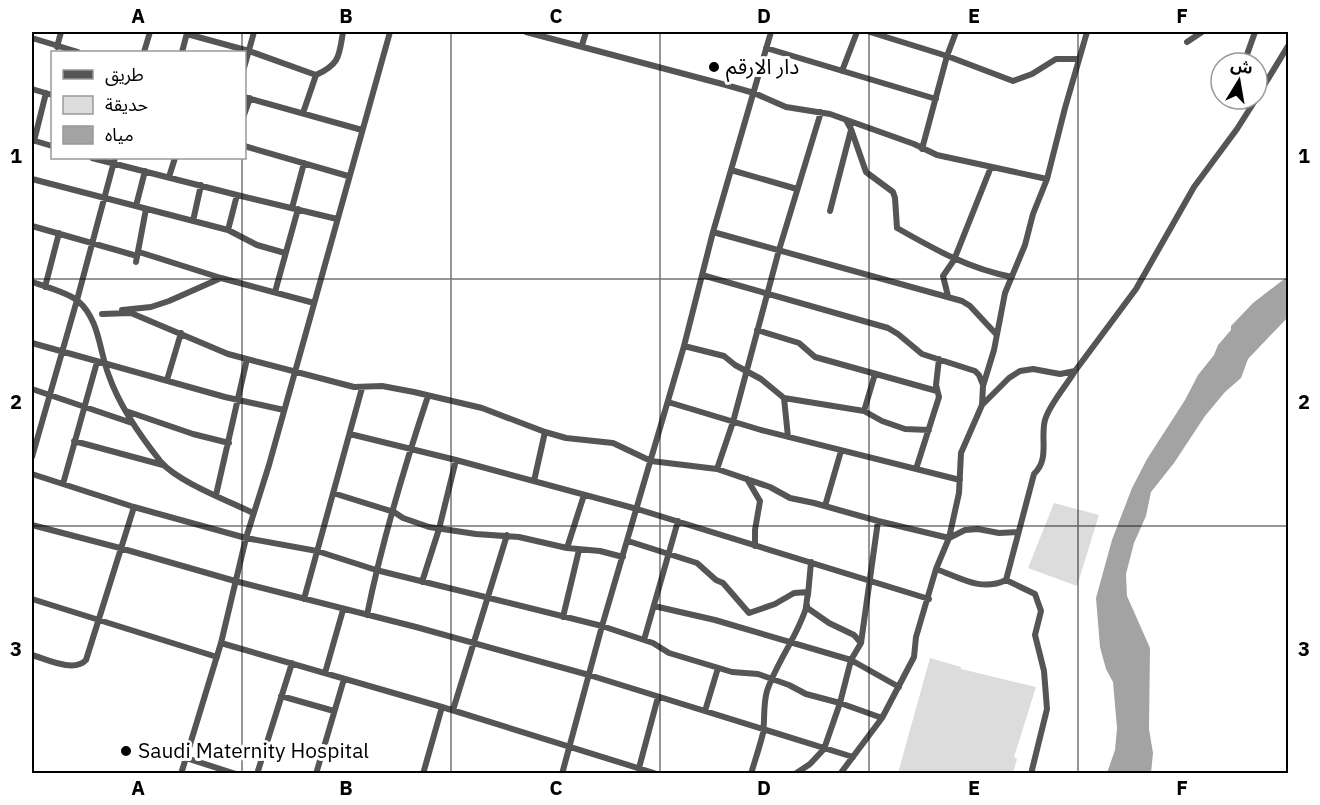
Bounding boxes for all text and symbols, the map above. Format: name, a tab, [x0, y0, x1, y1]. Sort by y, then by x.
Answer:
text: A	[131, 2, 145, 29]
text: B	[339, 2, 353, 29]
text: C	[549, 2, 563, 29]
text: D	[757, 2, 771, 29]
text: E	[968, 2, 980, 29]
text: F	[1176, 2, 1188, 29]
legend	[51, 51, 246, 159]
north arrow	[1209, 51, 1269, 111]
place label: دار الارقم	[726, 52, 799, 82]
text: ش	[1229, 54, 1255, 78]
marker: دار الارقم	[707, 60, 721, 74]
text: طريق	[105, 63, 144, 86]
text: حديقة	[105, 93, 148, 116]
text: مياه	[105, 123, 134, 146]
text: 1	[10, 142, 22, 169]
text: 1	[1298, 142, 1310, 169]
text: 2	[10, 388, 22, 415]
text: 2	[1298, 388, 1310, 415]
text: 3	[10, 635, 22, 662]
text: 3	[1298, 635, 1310, 662]
place label: Saudi Maternity Hospital	[138, 736, 369, 764]
marker: Saudi Maternity Hospital	[119, 744, 133, 758]
text: A	[131, 774, 145, 801]
text: B	[339, 774, 353, 801]
text: C	[549, 774, 563, 801]
text: D	[757, 774, 771, 801]
text: E	[968, 774, 980, 801]
text: F	[1176, 774, 1188, 801]

